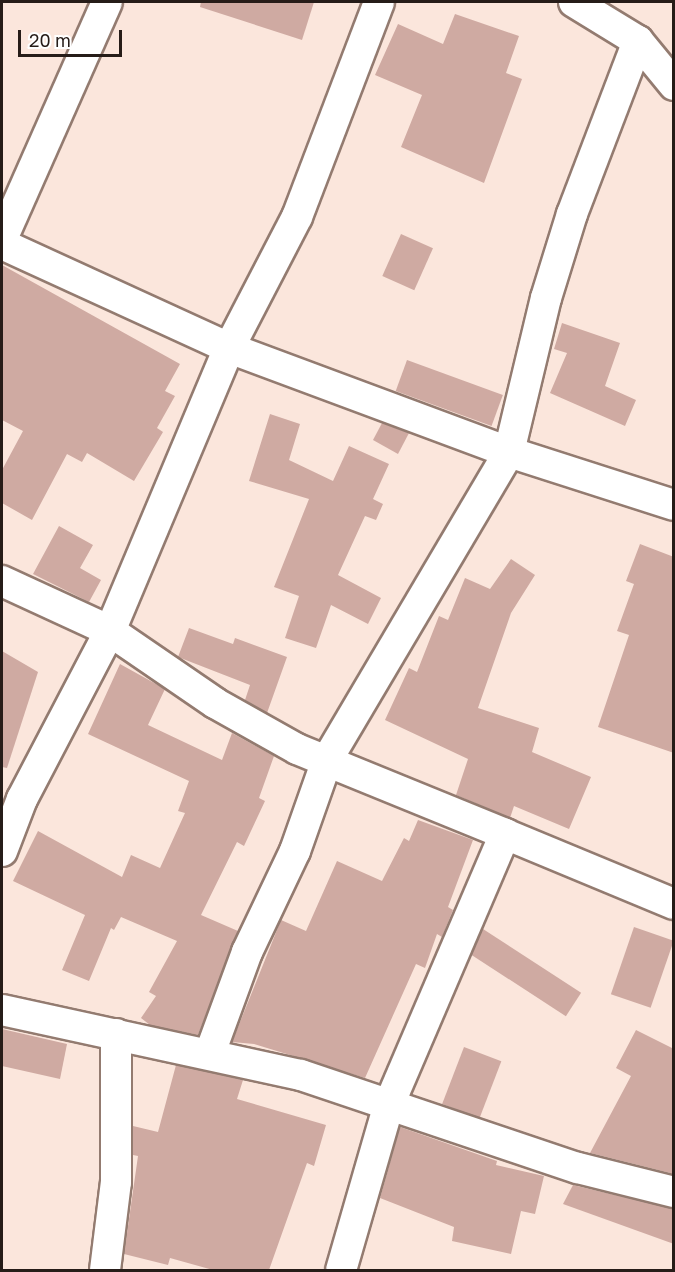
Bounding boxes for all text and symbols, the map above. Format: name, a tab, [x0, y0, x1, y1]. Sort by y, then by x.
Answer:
scale bar	[21, 18, 124, 56]
text: 20 m	[29, 29, 71, 51]

